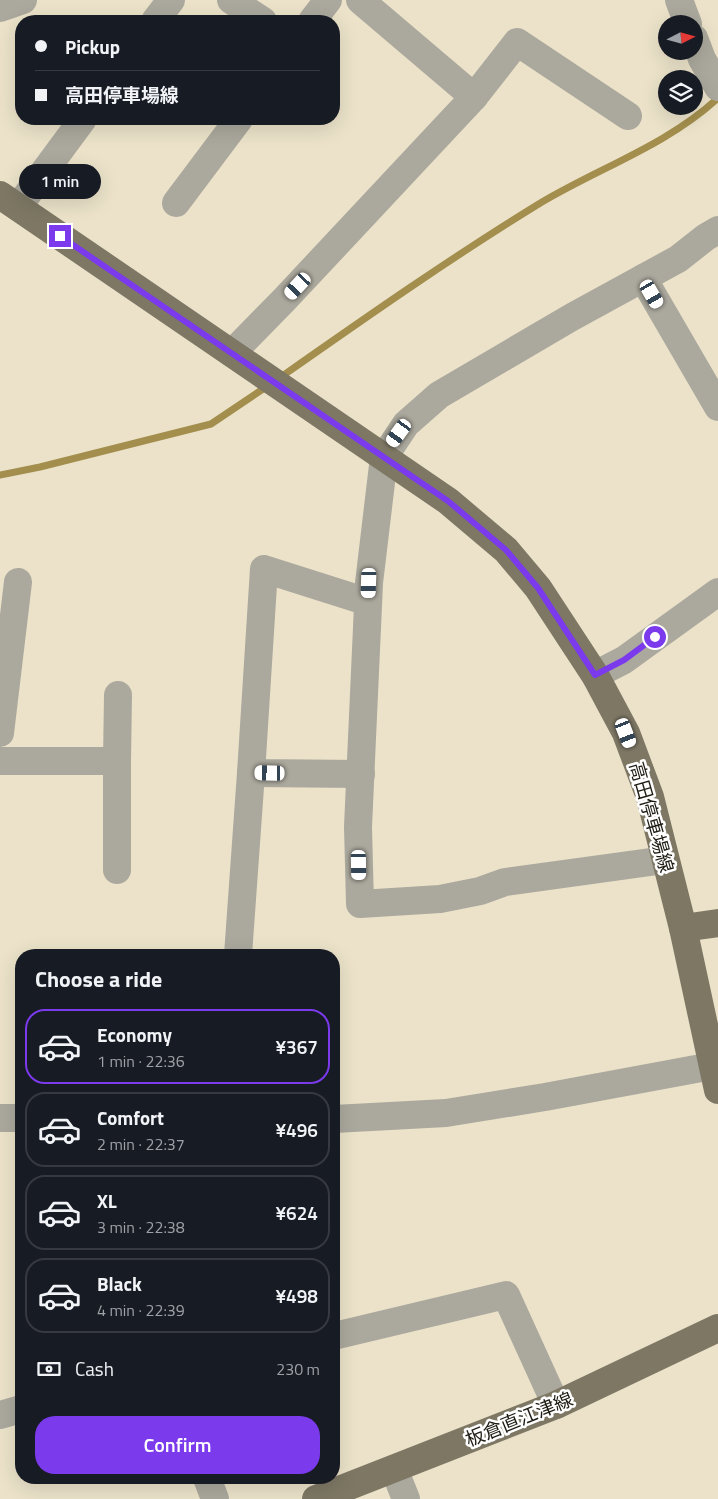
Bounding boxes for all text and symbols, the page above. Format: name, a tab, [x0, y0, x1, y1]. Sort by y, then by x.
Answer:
north arrow	[658, 15, 702, 60]
map controls	[658, 15, 703, 115]
text: Pickup	[65, 32, 120, 61]
button: layers	[658, 70, 703, 115]
text: 高田停車場線	[65, 80, 179, 109]
callout: 1 min	[19, 164, 101, 198]
text: 1 min	[41, 169, 79, 193]
route end	[49, 225, 71, 247]
car	[282, 270, 313, 302]
car	[638, 277, 665, 311]
car	[384, 416, 413, 450]
car	[360, 568, 377, 598]
route start	[644, 626, 666, 648]
car	[613, 716, 638, 750]
street label: 高田停車場線	[623, 758, 682, 876]
car	[254, 765, 285, 781]
car	[351, 850, 366, 880]
text: Choose a ride	[35, 962, 162, 996]
text: Economy	[97, 1020, 172, 1049]
icon: car	[37, 1024, 82, 1069]
text: ¥367	[275, 1032, 318, 1061]
text: 1 min · 22:36	[97, 1049, 185, 1073]
text: Comfort	[97, 1103, 164, 1132]
icon: car	[37, 1107, 82, 1152]
text: ¥496	[275, 1115, 318, 1144]
text: 2 min · 22:37	[97, 1132, 185, 1156]
text: XL	[97, 1186, 117, 1215]
icon: car	[37, 1190, 82, 1235]
text: ¥624	[275, 1198, 318, 1227]
text: 3 min · 22:38	[97, 1215, 185, 1239]
text: Black	[97, 1269, 142, 1298]
icon: car	[37, 1273, 82, 1318]
text: ¥498	[275, 1281, 318, 1310]
text: 4 min · 22:39	[97, 1298, 185, 1322]
text: Cash	[75, 1354, 114, 1383]
icon: cash	[35, 1355, 63, 1383]
text: 230 m	[276, 1357, 320, 1381]
street label: 板倉直江津線	[461, 1384, 577, 1453]
button: Confirm	[35, 1416, 320, 1474]

